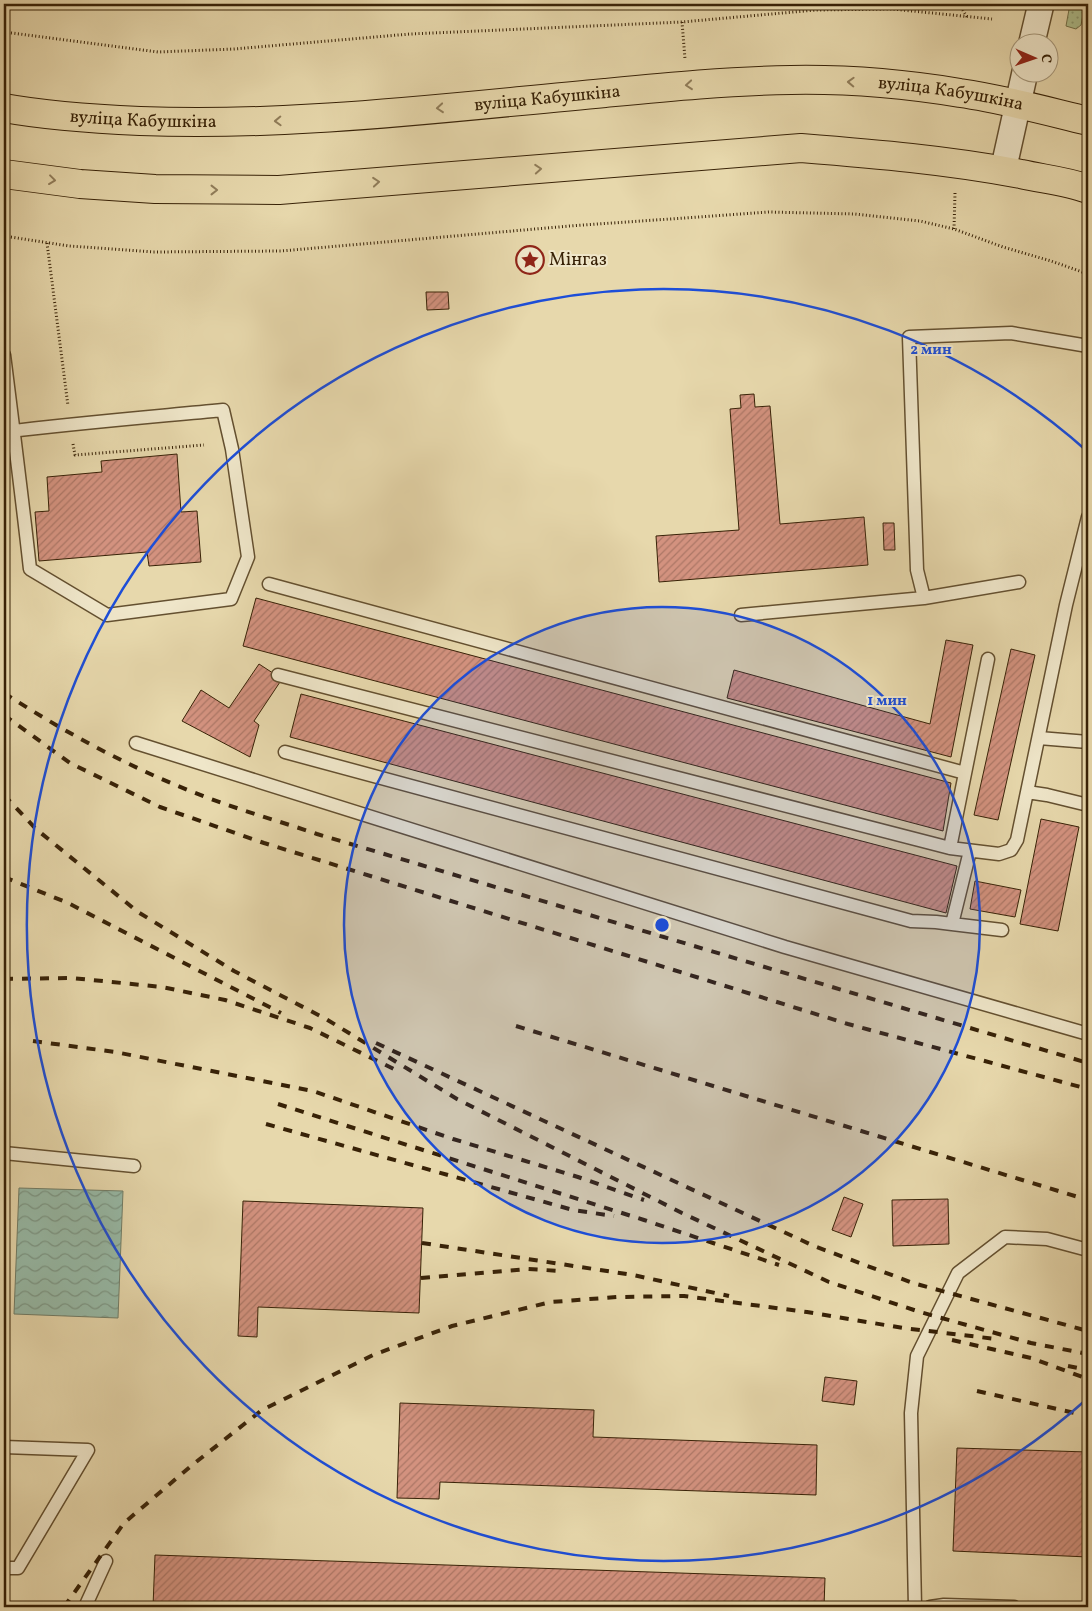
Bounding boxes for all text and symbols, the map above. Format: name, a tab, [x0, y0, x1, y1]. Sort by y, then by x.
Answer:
north arrow	[1010, 32, 1060, 82]
text: С	[1036, 54, 1055, 63]
street label: вуліца Кабушкіна	[877, 70, 1026, 117]
one-way arrow	[847, 77, 854, 87]
street label: вуліца Кабушкіна	[473, 79, 622, 118]
one-way arrow	[684, 80, 692, 91]
one-way arrow	[435, 103, 443, 114]
street label: вуліца Кабушкіна	[69, 104, 217, 135]
one-way arrow	[273, 115, 281, 126]
one-way arrow	[535, 164, 543, 175]
one-way arrow	[48, 175, 56, 185]
one-way arrow	[373, 176, 381, 187]
one-way arrow	[210, 184, 218, 195]
place icon: Мінгаз	[515, 245, 545, 275]
place label: Мінгаз	[549, 248, 607, 273]
text: 2 мин	[910, 340, 952, 361]
text: 1 мин	[867, 691, 907, 712]
centre of rings	[653, 916, 671, 934]

